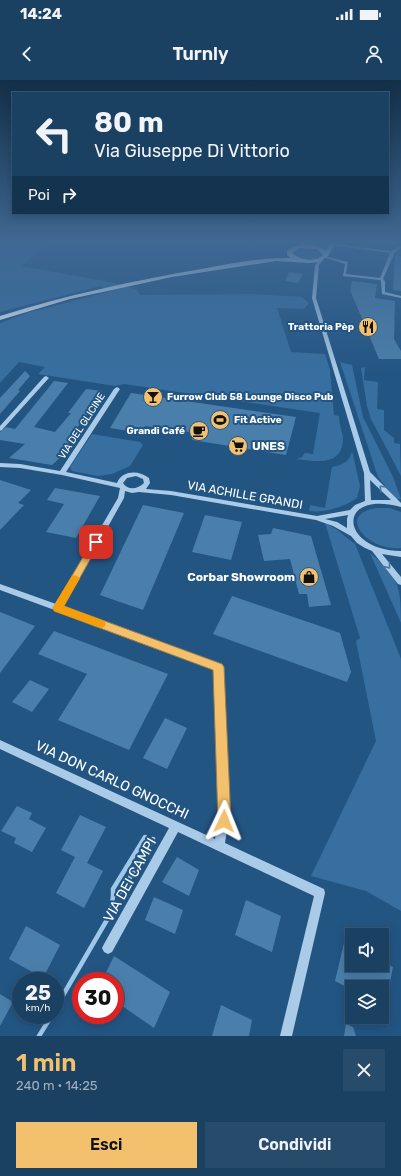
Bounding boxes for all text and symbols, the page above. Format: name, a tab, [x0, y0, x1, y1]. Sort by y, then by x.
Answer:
text: 14:24	[20, 5, 62, 23]
icon: back	[16, 43, 38, 65]
text: Turnly	[172, 43, 229, 65]
icon: person	[363, 43, 385, 65]
text: 80 m	[94, 106, 164, 139]
icon: left	[28, 108, 80, 160]
text: Via Giuseppe Di Vittorio	[94, 140, 290, 162]
icon: right	[58, 184, 80, 206]
text: Poi	[28, 186, 50, 204]
restaurant icon: Trattoria Pèp	[357, 316, 379, 338]
place label: Trattoria Pèp	[288, 321, 354, 333]
bar icon: Furrow Club 58 Lounge Disco Pub	[142, 386, 164, 408]
street label: VIA DEL GLICINE	[56, 391, 108, 461]
place label: Furrow Club 58 Lounge Disco Pub	[167, 391, 333, 403]
sports icon: Fit Active	[209, 409, 231, 431]
place label: Fit Active	[234, 414, 282, 426]
cafe icon: Grandi Café	[188, 420, 210, 442]
place label: Grandi Café	[127, 425, 185, 437]
supermarket icon: UNES	[227, 435, 249, 457]
place label: UNES	[252, 439, 285, 453]
street label: VIA ACHILLE GRANDI	[186, 478, 304, 512]
one-way arrow	[380, 485, 387, 493]
pin	[79, 525, 113, 559]
icon: arrive	[85, 531, 107, 553]
one-way arrow	[383, 561, 390, 569]
shop icon: Corbar Showroom	[298, 566, 320, 588]
place label: Corbar Showroom	[187, 570, 295, 584]
street label: VIA DON CARLO GNOCCHI	[33, 737, 191, 823]
position arrow	[203, 800, 245, 842]
street label: VIA DEI CAMPI	[100, 835, 160, 925]
map controls	[345, 928, 389, 1024]
button: sound	[345, 928, 389, 972]
speed limit sign: 30	[72, 972, 124, 1024]
button: layers	[345, 980, 389, 1024]
text: 25	[25, 981, 51, 1005]
text: km/h	[26, 1002, 50, 1014]
text: 1 min	[16, 1049, 76, 1077]
button: close	[343, 1049, 385, 1091]
text: 240 m · 14:25	[16, 1078, 98, 1093]
button: Esci	[16, 1122, 197, 1168]
button: Condividi	[205, 1122, 385, 1168]

